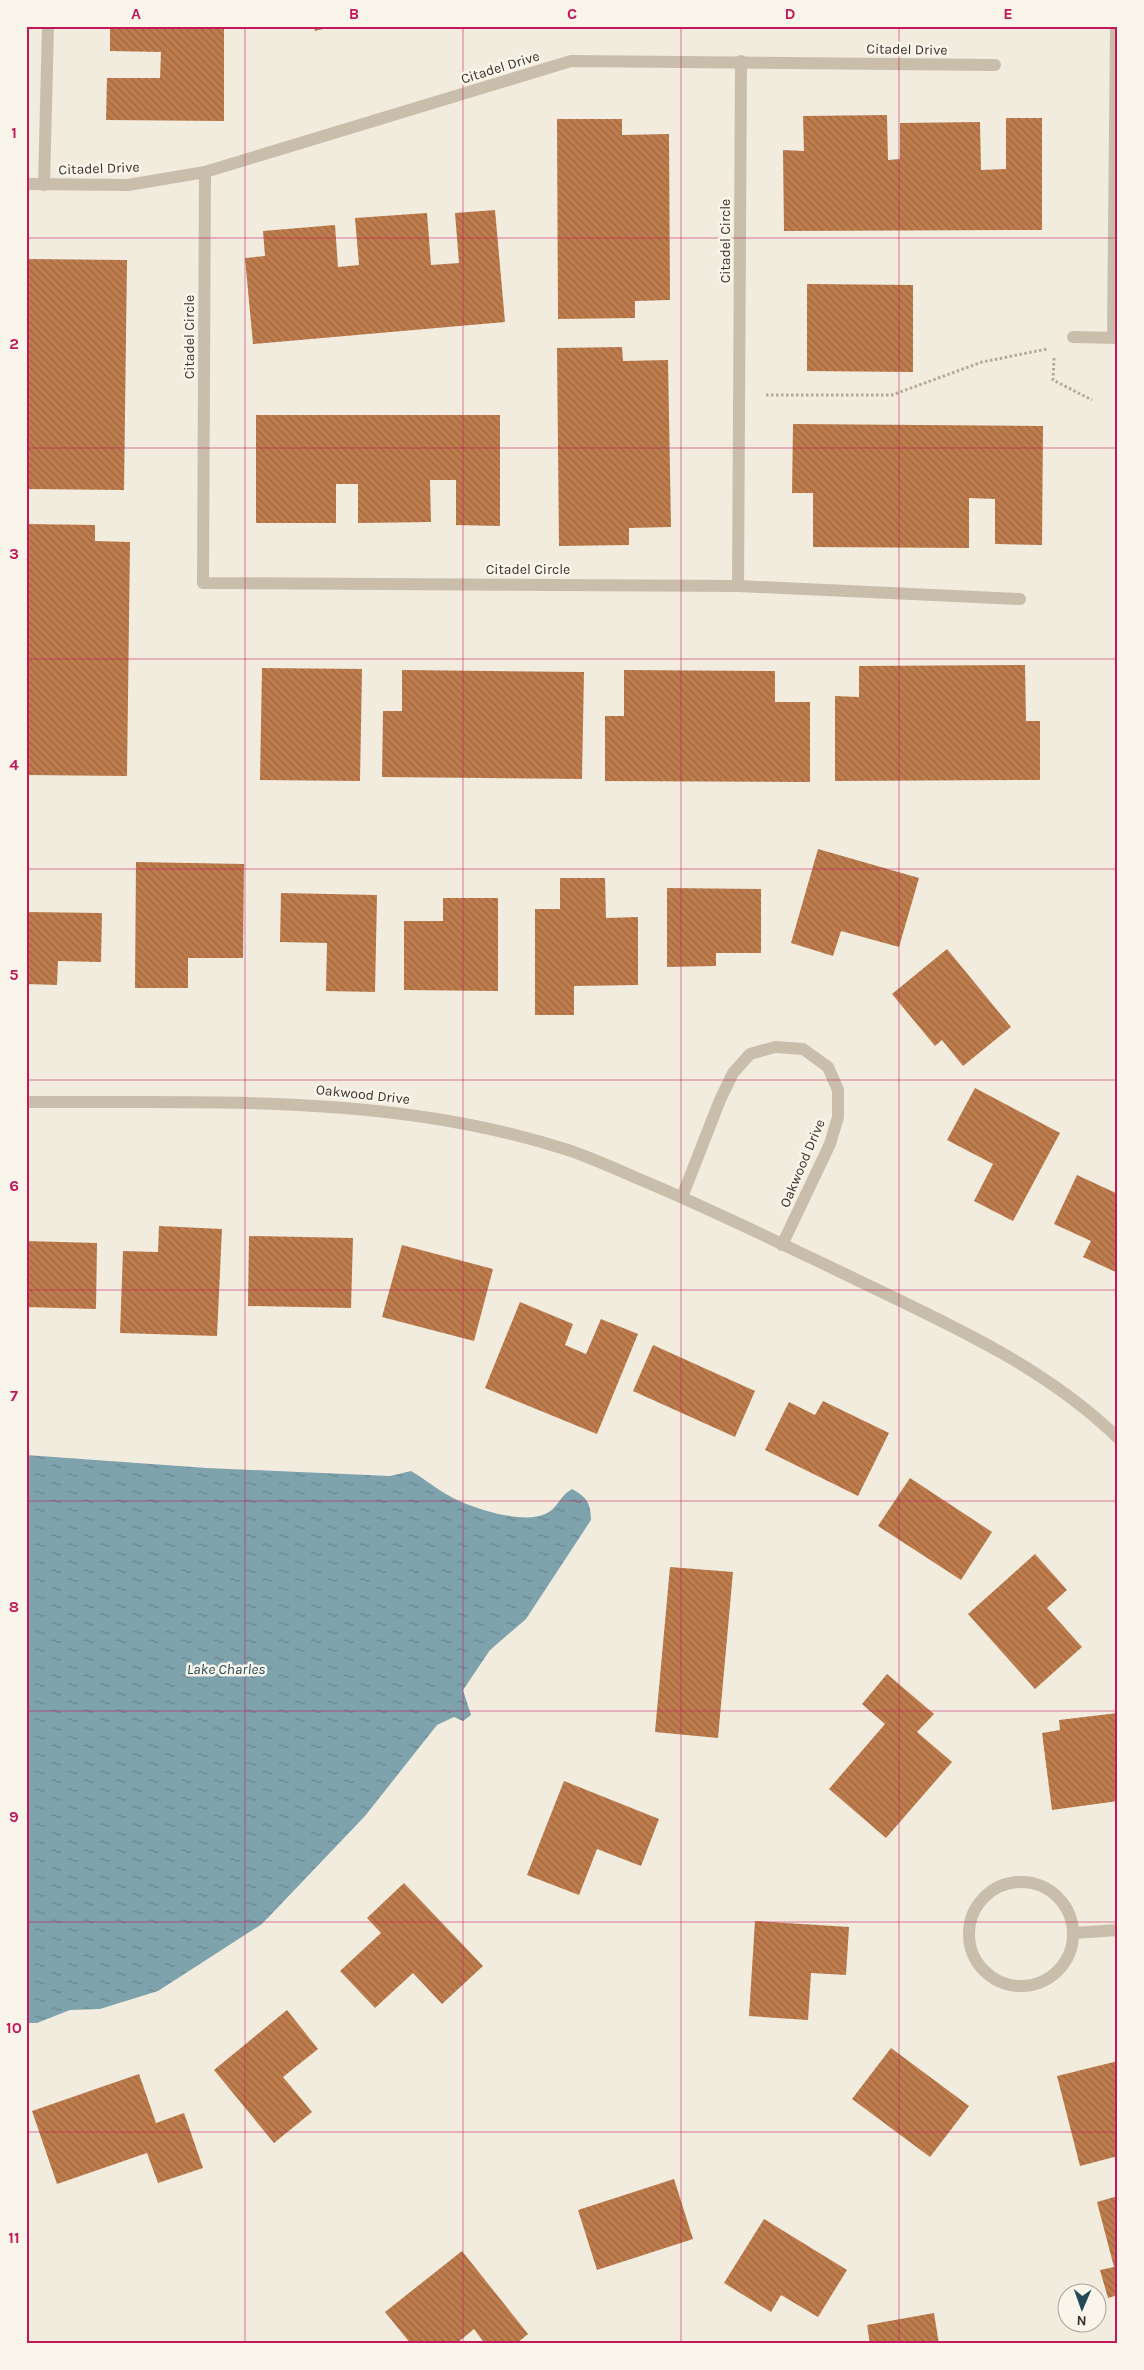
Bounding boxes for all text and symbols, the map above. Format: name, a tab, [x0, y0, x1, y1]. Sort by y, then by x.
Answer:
text: A	[131, 4, 141, 23]
text: B	[349, 4, 359, 23]
text: C	[567, 4, 577, 23]
text: D	[785, 4, 796, 23]
text: E	[1003, 4, 1013, 23]
street label: Citadel Drive	[866, 40, 948, 59]
street label: Citadel Drive	[459, 47, 541, 87]
text: 1	[11, 123, 17, 142]
street label: Citadel Drive	[58, 159, 140, 178]
street label: Citadel Circle	[717, 199, 734, 283]
street label: Citadel Circle	[181, 295, 198, 379]
text: 2	[9, 334, 19, 353]
text: 3	[9, 544, 19, 563]
street label: Citadel Circle	[486, 561, 570, 578]
text: 4	[9, 755, 19, 774]
text: 5	[9, 965, 19, 984]
street label: Oakwood Drive	[315, 1081, 411, 1108]
street label: Oakwood Drive	[776, 1116, 829, 1210]
text: 6	[9, 1176, 19, 1195]
text: 7	[10, 1386, 18, 1405]
text: 8	[9, 1597, 19, 1616]
water label: Lake Charles	[187, 1660, 265, 1678]
text: 9	[9, 1807, 19, 1826]
text: 10	[6, 2018, 22, 2037]
text: 11	[8, 2228, 20, 2247]
north arrow	[1056, 2282, 1106, 2332]
text: N	[1076, 2312, 1087, 2329]

